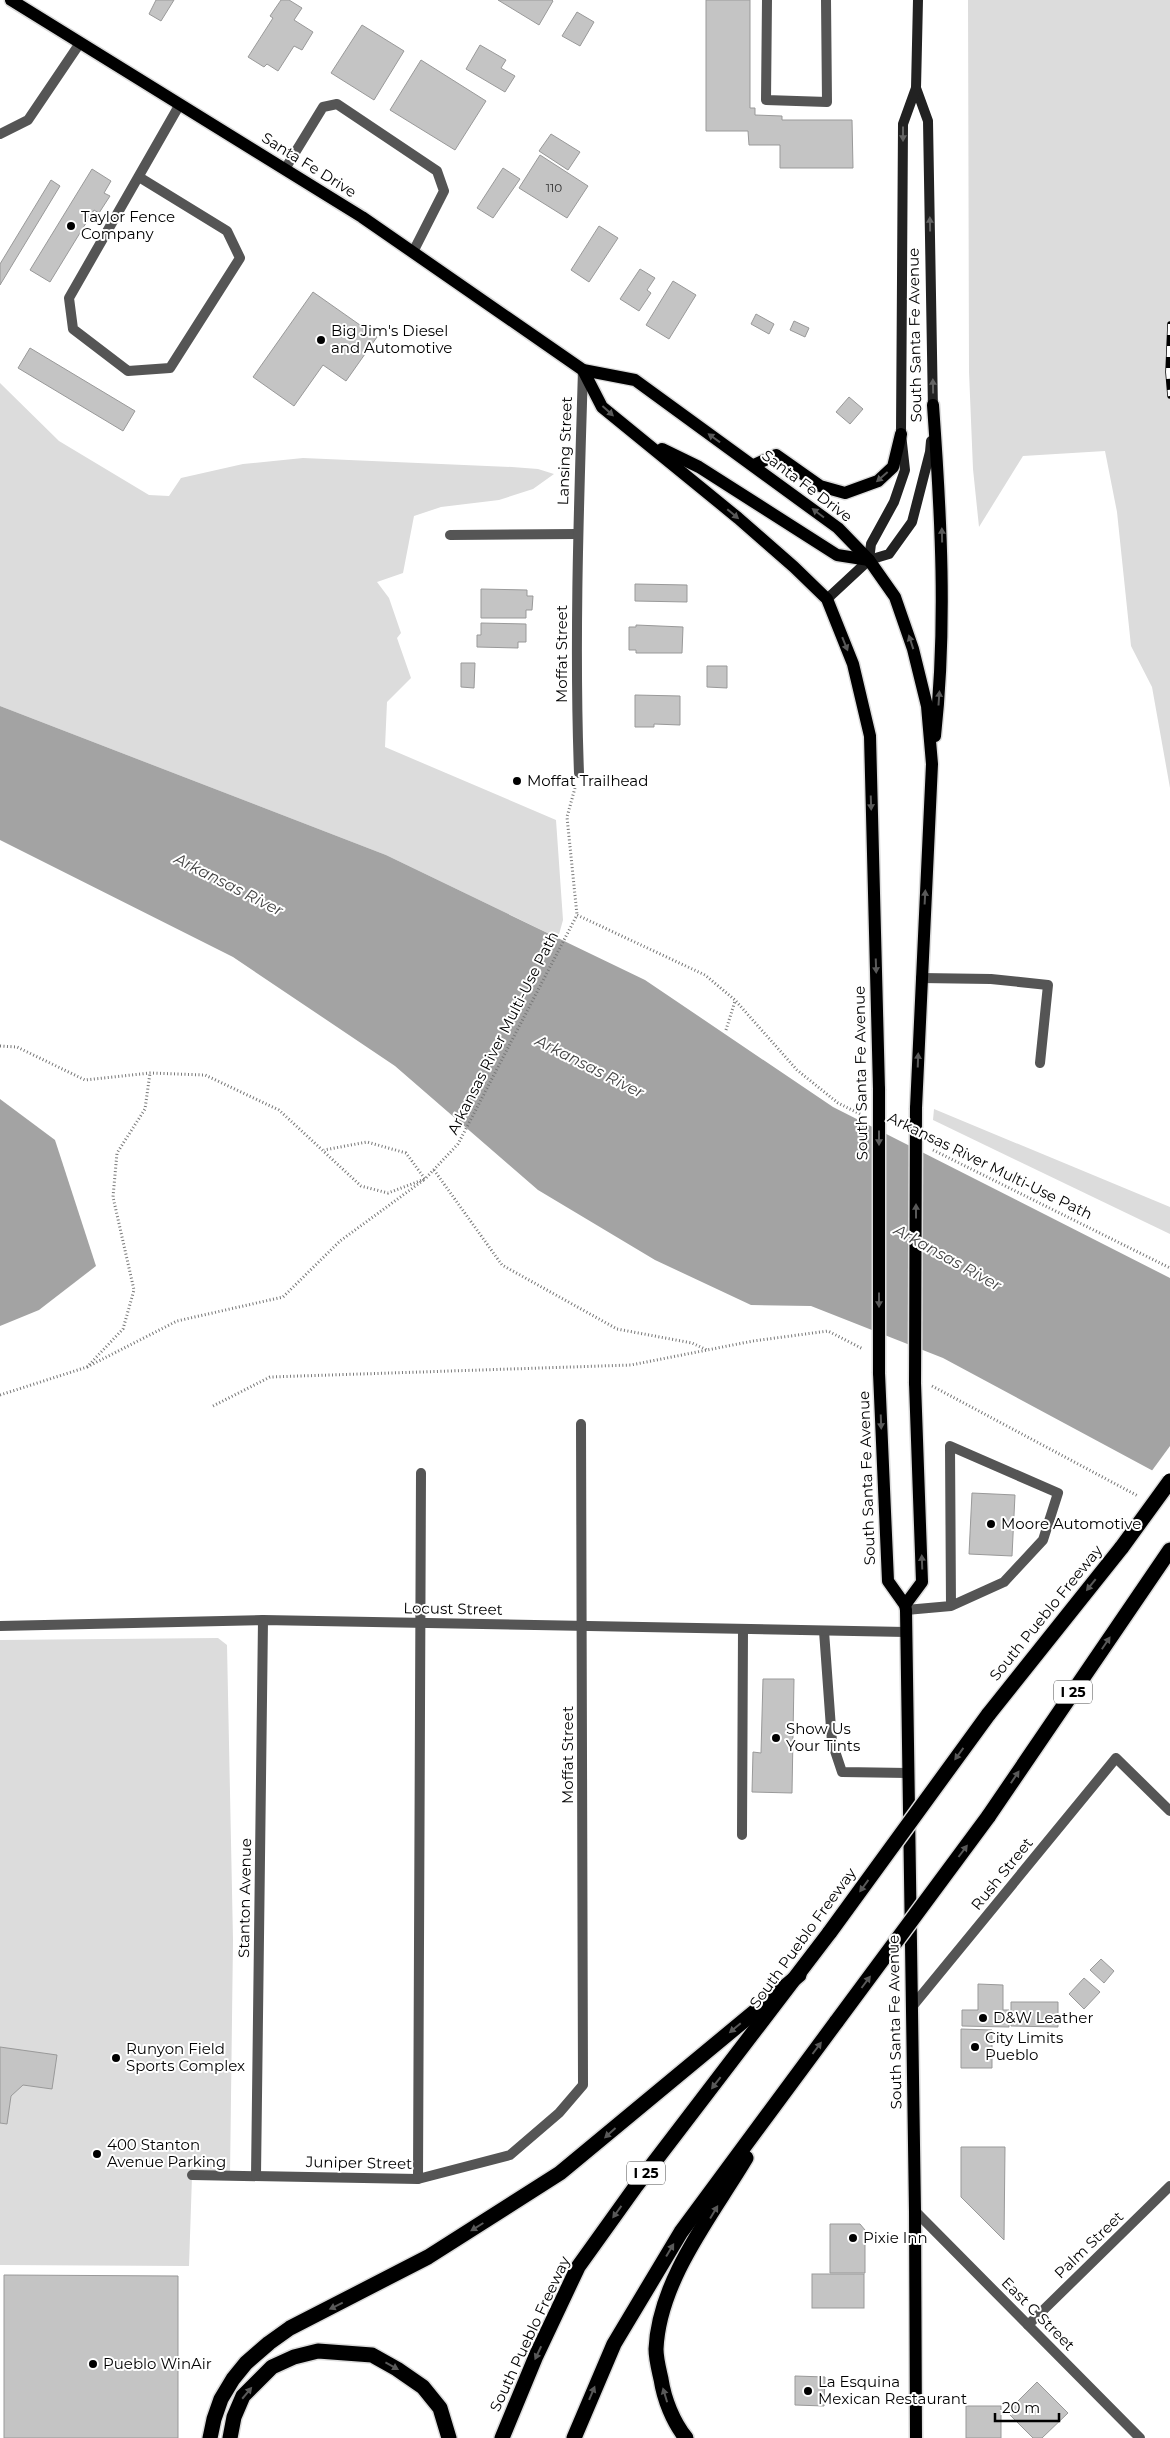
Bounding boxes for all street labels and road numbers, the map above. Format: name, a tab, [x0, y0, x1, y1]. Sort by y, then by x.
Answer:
street label: Santa Fe Drive	[258, 128, 360, 201]
street label: South Santa Fe Avenue	[903, 248, 926, 422]
street label: Lansing Street	[553, 396, 576, 506]
street label: Santa Fe Drive	[758, 445, 856, 526]
street label: Moffat Street	[552, 605, 571, 703]
street label: Arkansas River Multi-Use Path	[443, 928, 562, 1138]
street label: South Santa Fe Avenue	[849, 986, 872, 1160]
street label: Arkansas River Multi-Use Path	[885, 1108, 1096, 1224]
street label: South Santa Fe Avenue	[854, 1390, 879, 1566]
street label: South Pueblo Freeway	[985, 1540, 1107, 1684]
street label: Locust Street	[403, 1598, 503, 1619]
road number: I 25	[1054, 1680, 1092, 1704]
street label: Moffat Street	[558, 1706, 577, 1804]
street label: Rush Street	[967, 1834, 1037, 1914]
street label: Stanton Avenue	[234, 1838, 255, 1958]
street label: South Pueblo Freeway	[745, 1863, 860, 2012]
street label: South Santa Fe Avenue	[883, 1935, 906, 2109]
street label: Juniper Street	[305, 2152, 412, 2173]
road number: I 25	[627, 2162, 665, 2184]
street label: Palm Street	[1050, 2207, 1127, 2282]
street label: South Pueblo Freeway	[485, 2252, 574, 2414]
street label: East C Street	[998, 2273, 1079, 2354]

